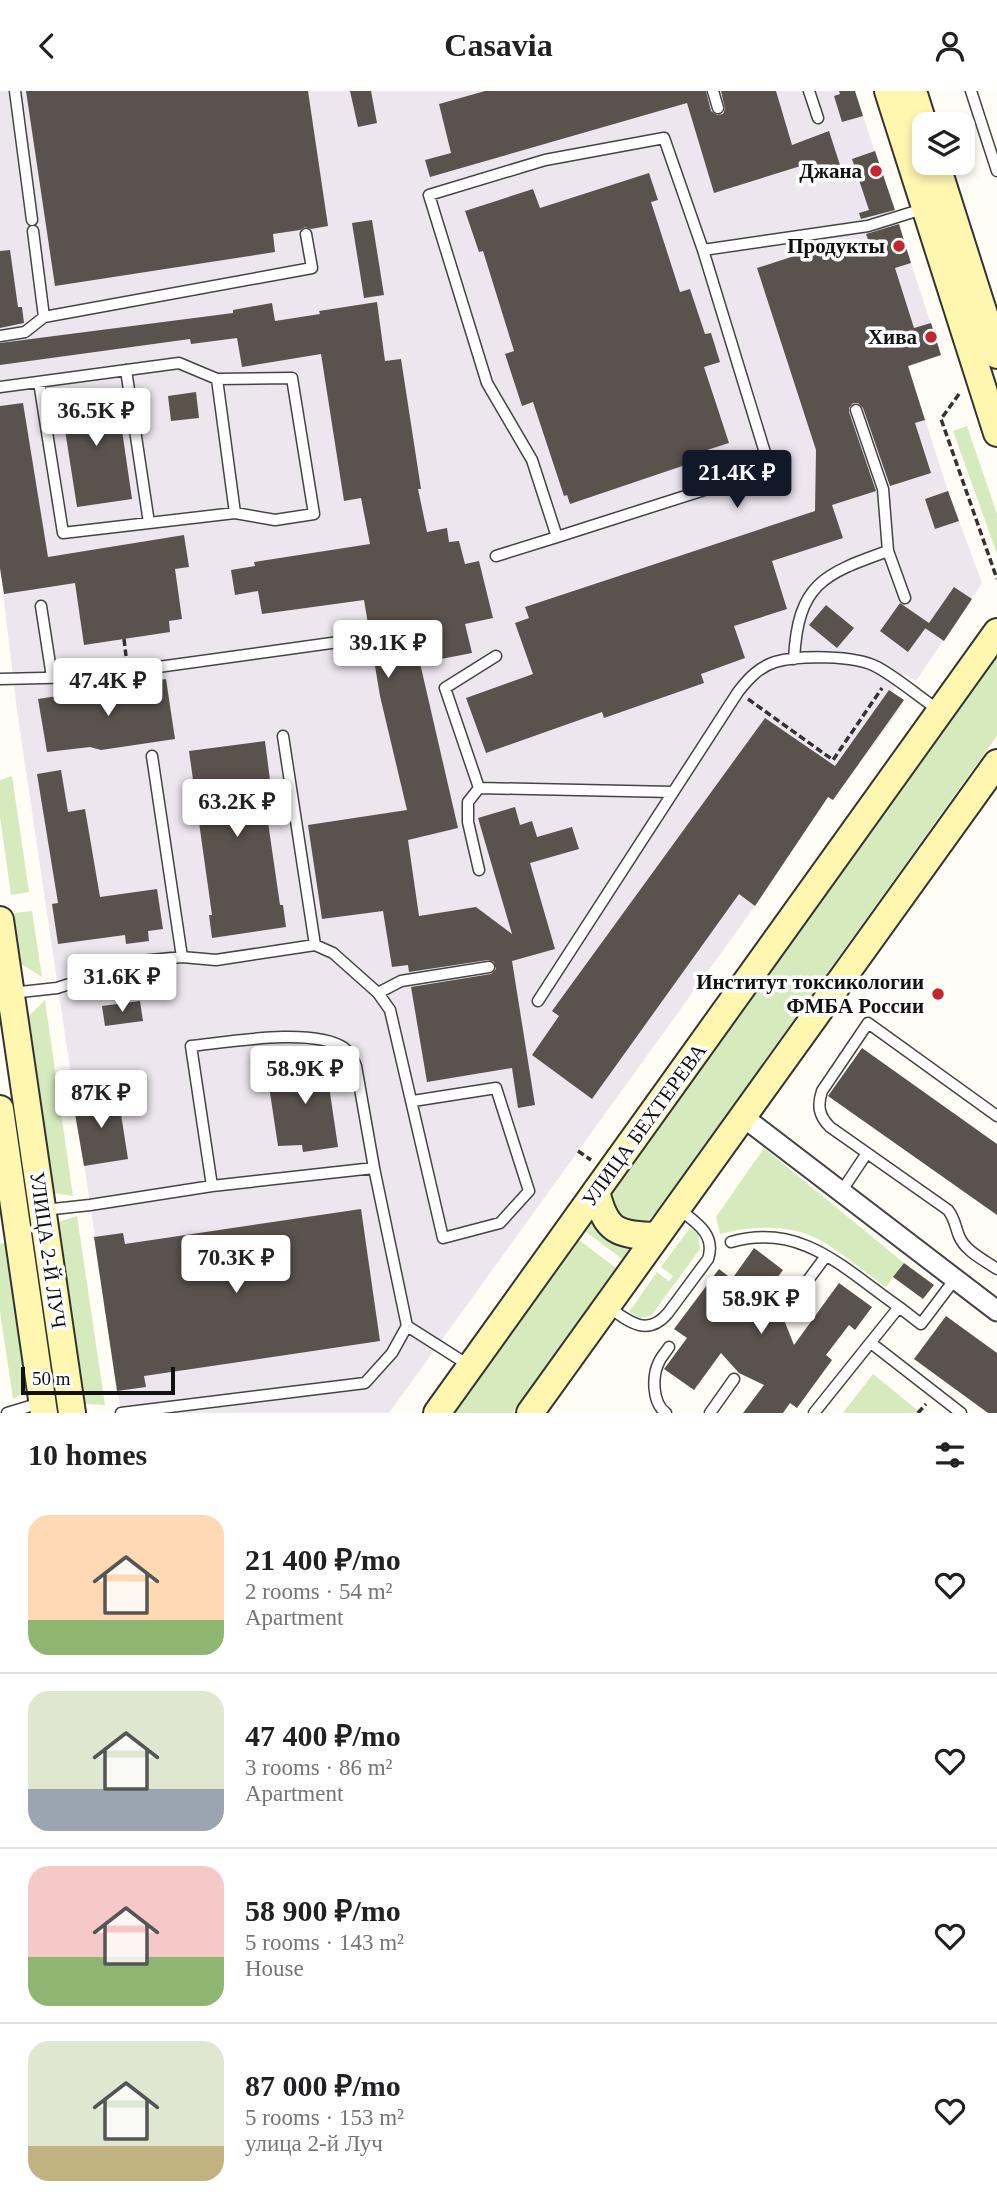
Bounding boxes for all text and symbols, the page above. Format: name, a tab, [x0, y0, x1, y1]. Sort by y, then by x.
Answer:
icon: back	[28, 27, 66, 65]
text: Casavia	[444, 27, 553, 63]
icon: person	[931, 27, 969, 65]
map controls	[912, 112, 975, 175]
button: layers	[912, 112, 975, 175]
place label: Джана	[799, 159, 862, 183]
marker: Джана	[868, 163, 884, 179]
place label: Продукты	[787, 234, 885, 258]
marker: Продукты	[891, 238, 907, 254]
place label: Хива	[868, 325, 917, 349]
marker: Хива	[923, 329, 939, 345]
pin: 36.5K ₽	[31, 389, 161, 448]
text: 36.5K ₽	[57, 398, 135, 423]
pin: 21.4K ₽	[672, 451, 802, 510]
text: 21.4K ₽	[698, 460, 776, 485]
pin: 39.1K ₽	[323, 621, 453, 680]
text: 39.1K ₽	[349, 630, 427, 655]
pin: 47.4K ₽	[43, 659, 173, 718]
text: 47.4K ₽	[69, 668, 147, 693]
pin: 63.2K ₽	[172, 779, 302, 839]
text: 63.2K ₽	[198, 789, 276, 814]
pin: 31.6K ₽	[57, 955, 187, 1014]
text: 31.6K ₽	[83, 964, 161, 989]
place label: Институт токсикологии ФМБА России	[696, 970, 924, 1018]
marker: Институт токсикологии ФМБА России	[930, 986, 946, 1002]
street label: УЛИЦА БЕХТЕРЕВА	[577, 1038, 712, 1211]
pin: 58.9K ₽	[240, 1047, 370, 1106]
text: 58.9K ₽	[266, 1056, 344, 1081]
pin: 87K ₽	[52, 1070, 150, 1130]
text: 87K ₽	[71, 1080, 131, 1105]
street label: УЛИЦА 2-Й ЛУЧ	[25, 1170, 71, 1330]
pin: 70.3K ₽	[171, 1235, 301, 1295]
text: 70.3K ₽	[197, 1245, 275, 1270]
pin: 58.9K ₽	[696, 1277, 826, 1336]
text: 58.9K ₽	[722, 1286, 800, 1311]
scale bar	[21, 1364, 175, 1396]
text: 50 m	[32, 1368, 71, 1389]
icon: filters	[931, 1436, 969, 1474]
text: 10 homes	[28, 1438, 147, 1471]
icon: home	[84, 1543, 168, 1627]
text: 21 400 ₽/mo	[245, 1543, 401, 1576]
icon: heart	[931, 1566, 969, 1604]
text: 2 rooms · 54 m²	[245, 1579, 392, 1604]
text: Apartment	[245, 1605, 343, 1630]
icon: home	[84, 1719, 168, 1803]
text: 47 400 ₽/mo	[245, 1719, 401, 1752]
icon: heart	[931, 1742, 969, 1780]
text: 3 rooms · 86 m²	[245, 1755, 392, 1780]
text: Apartment	[245, 1781, 343, 1806]
icon: home	[84, 1894, 168, 1978]
text: 58 900 ₽/mo	[245, 1894, 401, 1927]
icon: heart	[931, 1917, 969, 1955]
text: 5 rooms · 143 m²	[245, 1930, 404, 1955]
text: House	[245, 1956, 304, 1981]
icon: home	[84, 2069, 168, 2153]
text: 87 000 ₽/mo	[245, 2069, 401, 2102]
icon: heart	[931, 2092, 969, 2130]
text: 5 rooms · 153 m²	[245, 2105, 404, 2130]
text: улица 2-й Луч	[245, 2131, 383, 2156]

